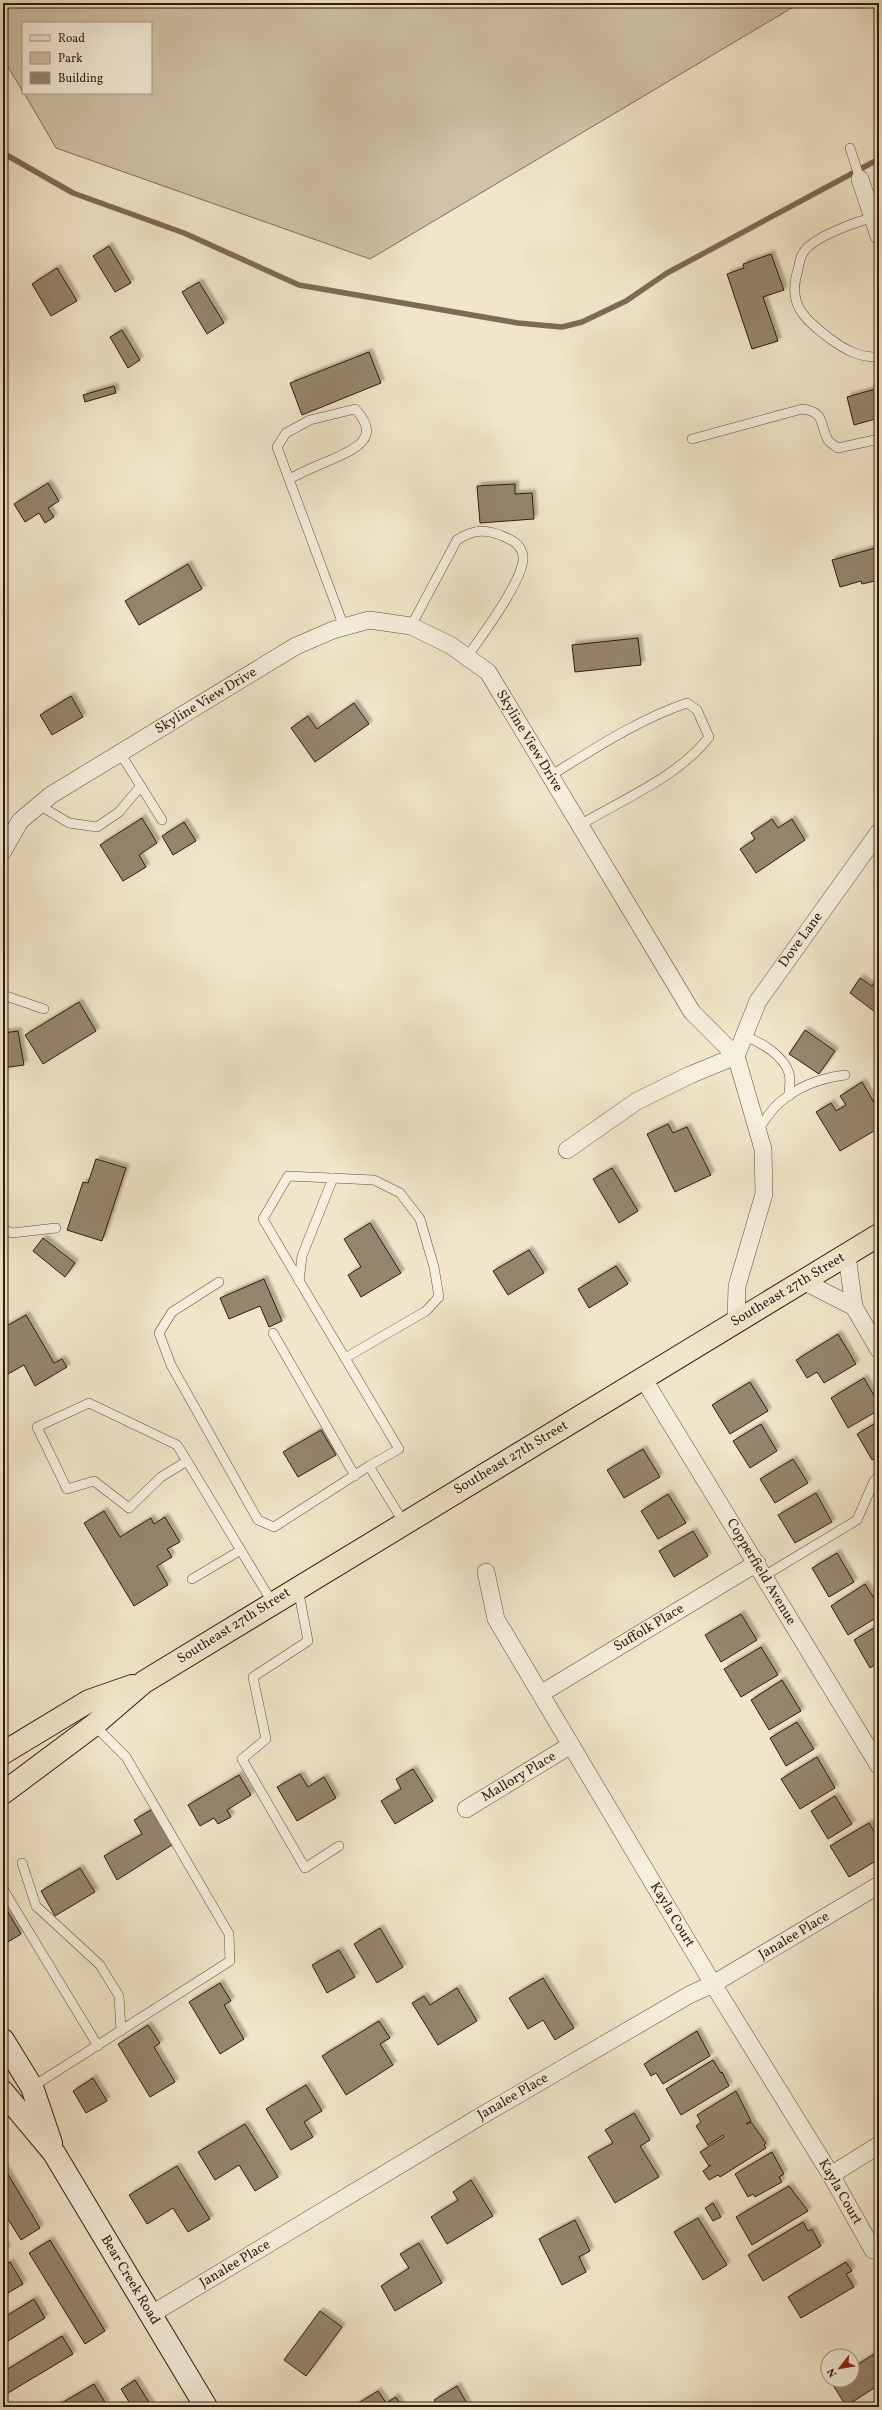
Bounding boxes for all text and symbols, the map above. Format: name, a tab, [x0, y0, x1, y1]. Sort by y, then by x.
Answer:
legend	[22, 22, 152, 94]
text: Road	[58, 31, 85, 47]
text: Park	[58, 51, 83, 67]
text: Building	[58, 71, 103, 87]
street label: Skyline View Drive	[152, 663, 261, 739]
street label: Skyline View Drive	[491, 687, 567, 796]
street label: Dove Lane	[774, 908, 828, 971]
street label: Southeast 27th Street	[727, 1248, 849, 1332]
street label: Southeast 27th Street	[450, 1416, 572, 1500]
street label: Copperfield Avenue	[722, 1515, 801, 1629]
street label: Southeast 27th Street	[174, 1583, 294, 1669]
street label: Suffolk Place	[610, 1599, 688, 1656]
street label: Mallory Place	[478, 1747, 560, 1807]
street label: Kayla Court	[645, 1879, 699, 1951]
street label: Janalee Place	[755, 1907, 833, 1965]
street label: Janalee Place	[474, 2069, 552, 2125]
street label: Kayla Court	[814, 2156, 866, 2228]
street label: Bear Creek Road	[96, 2232, 164, 2328]
street label: Janalee Place	[196, 2235, 274, 2293]
north arrow	[820, 2348, 860, 2388]
text: N	[824, 2365, 841, 2380]

